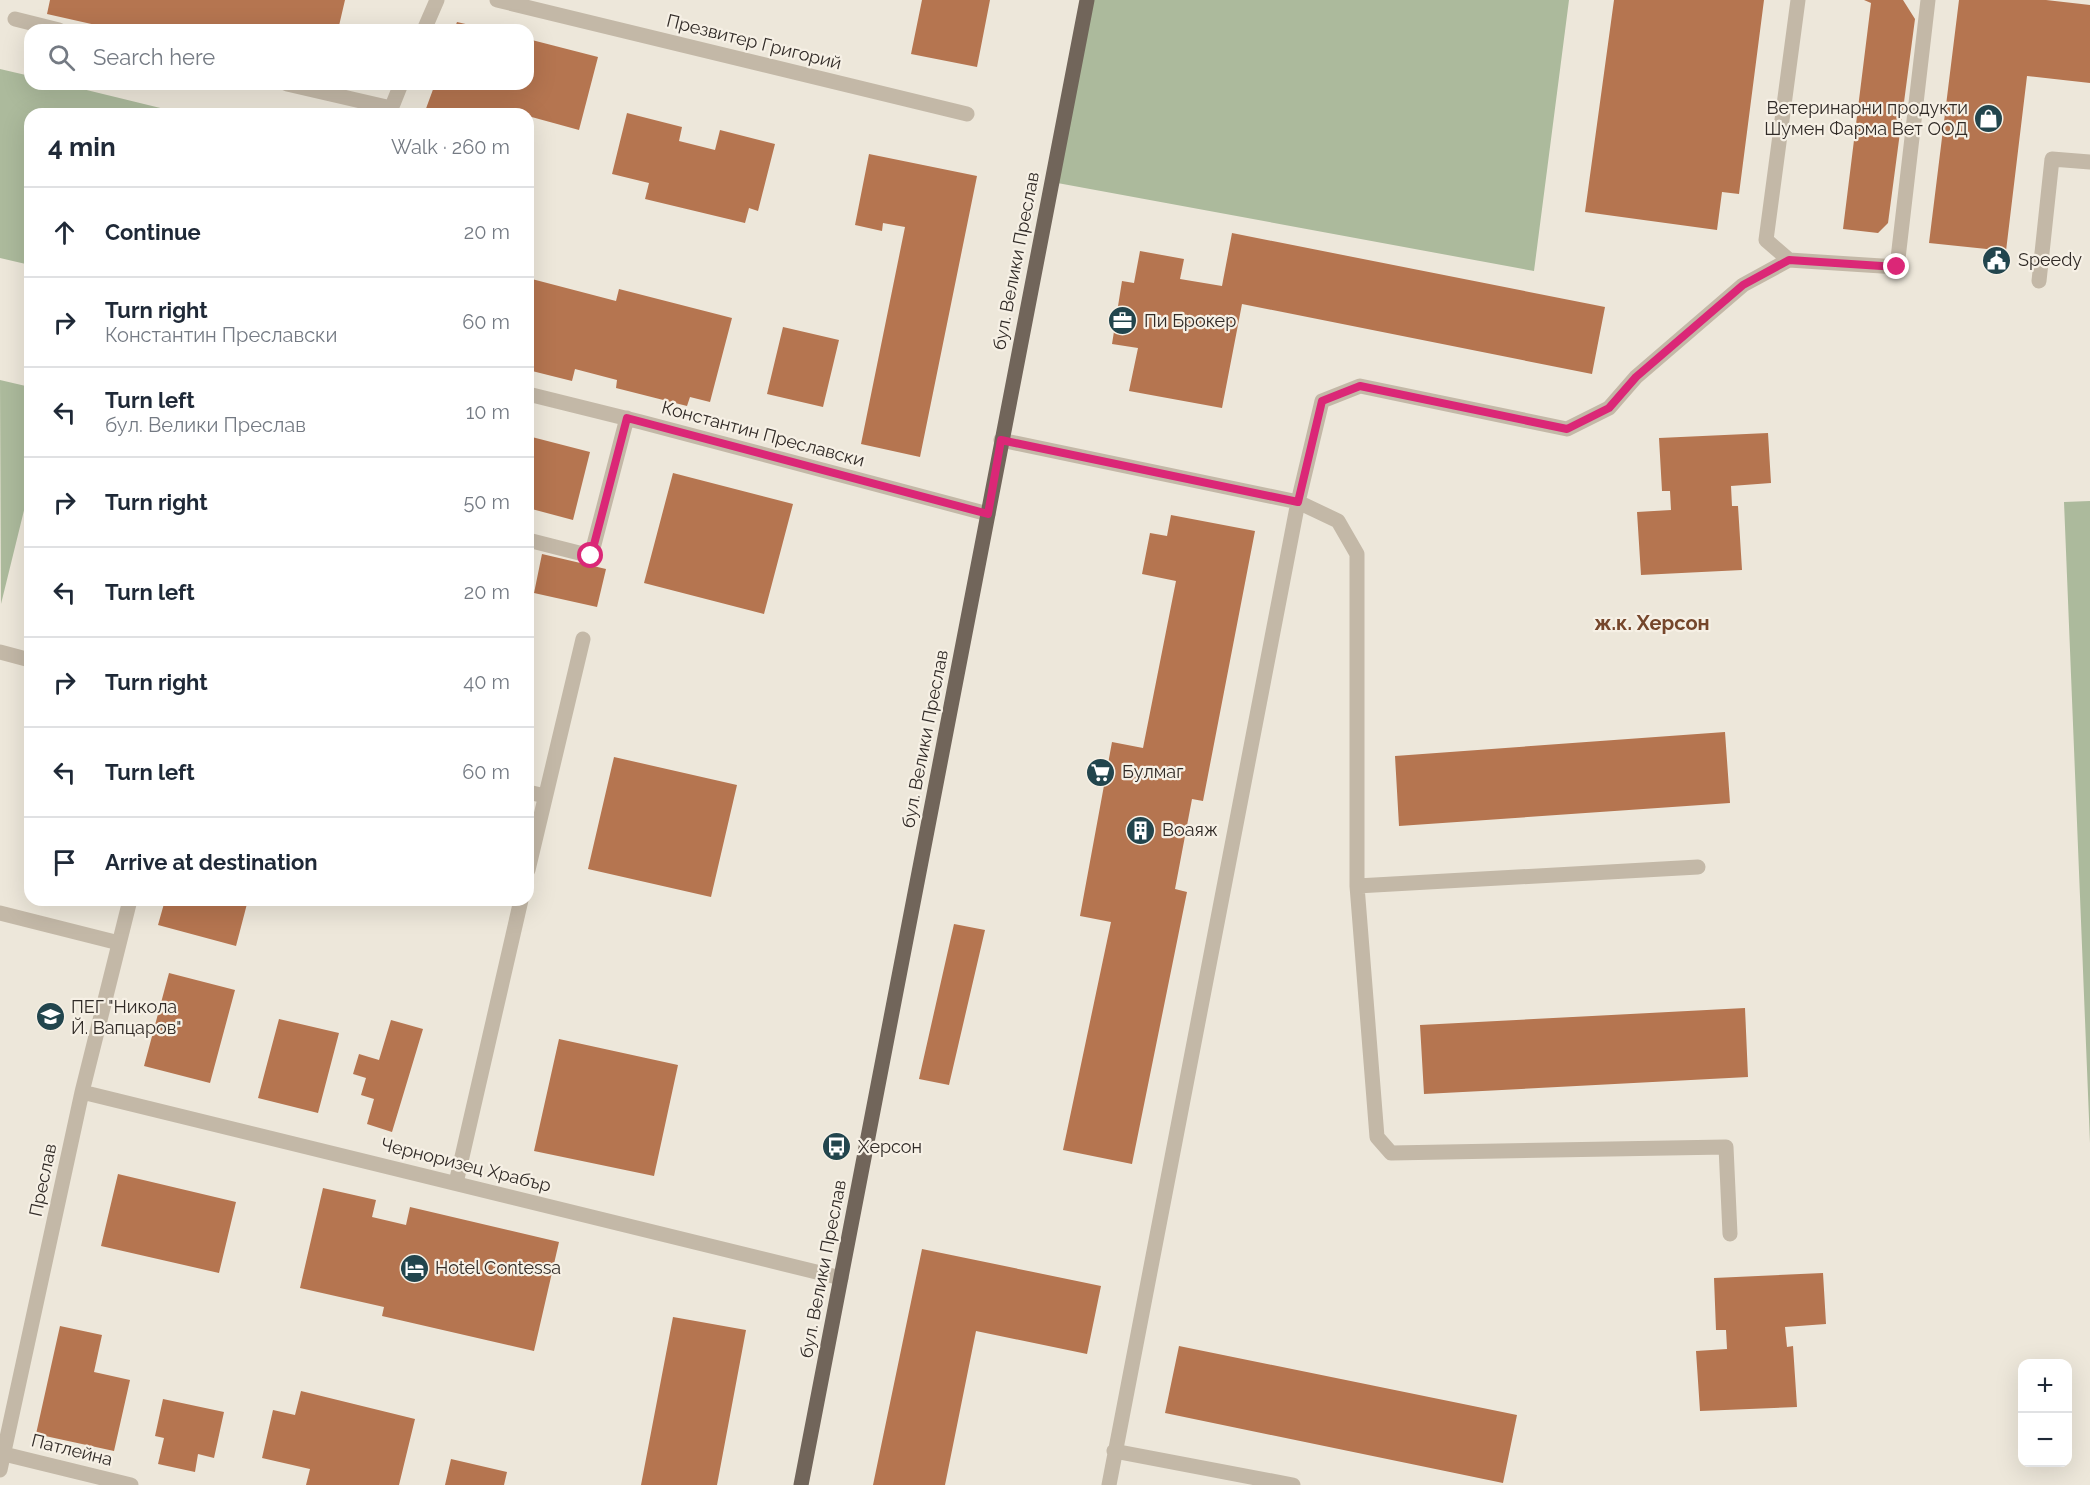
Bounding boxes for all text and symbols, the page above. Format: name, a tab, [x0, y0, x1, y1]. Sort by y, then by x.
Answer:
street label: Презвитер Григорий	[664, 10, 844, 73]
search box	[24, 24, 534, 90]
icon: search	[45, 41, 78, 74]
text: Search here	[93, 44, 215, 70]
place label: Ветеринарни продукти Шумен Фарма Вет ООД	[1764, 97, 1968, 139]
shop icon: Ветеринарни продукти Шумен Фарма Вет ООД	[1973, 102, 2005, 134]
text: 4 min	[48, 132, 116, 162]
text: Walk · 260 m	[391, 135, 510, 159]
street label: бул. Велики Преслав	[988, 170, 1043, 352]
icon: ahead	[48, 216, 81, 249]
text: Continue	[105, 219, 201, 245]
text: 20 m	[464, 220, 510, 244]
public building icon: Speedy	[1981, 244, 2013, 276]
place label: Speedy	[2018, 249, 2082, 270]
route end	[1883, 253, 1909, 279]
text: Turn right	[105, 297, 208, 323]
office icon: Пи Брокер	[1107, 305, 1139, 337]
icon: right	[48, 306, 81, 339]
text: 60 m	[462, 310, 510, 334]
place label: Пи Брокер	[1144, 310, 1236, 331]
text: Константин Преславски	[105, 323, 337, 347]
text: Turn left	[105, 387, 195, 413]
icon: left	[48, 396, 81, 429]
street label: Константин Преславски	[659, 396, 867, 471]
text: 10 m	[466, 400, 510, 424]
text: бул. Велики Преслав	[105, 413, 306, 437]
icon: right	[48, 486, 81, 519]
text: Turn right	[105, 489, 208, 515]
text: 50 m	[463, 490, 510, 514]
route start	[577, 542, 603, 568]
icon: left	[48, 576, 81, 609]
text: Turn left	[105, 579, 195, 605]
text: 20 m	[464, 580, 510, 604]
district label: ж.к. Херсон	[1594, 611, 1710, 635]
street label: бул. Велики Преслав	[897, 648, 952, 830]
icon: right	[48, 666, 81, 699]
text: Turn right	[105, 669, 208, 695]
text: 40 m	[463, 670, 510, 694]
icon: left	[48, 756, 81, 789]
supermarket icon: Булмаг	[1085, 756, 1117, 788]
text: Turn left	[105, 759, 195, 785]
text: 60 m	[462, 760, 510, 784]
place label: Булмаг	[1122, 761, 1183, 782]
building icon: Воаяж	[1125, 814, 1157, 846]
place label: Воаяж	[1162, 819, 1218, 840]
icon: arrive	[48, 846, 81, 879]
text: Arrive at destination	[105, 849, 318, 875]
place label: ПЕГ "Никола Й. Вапцаров"	[71, 996, 182, 1038]
school or university icon: ПЕГ "Никола Й. Вапцаров"	[34, 1001, 66, 1033]
bus stop icon: Херсон	[821, 1131, 853, 1163]
street label: Черноризец Храбър	[379, 1133, 553, 1196]
place label: Херсон	[858, 1136, 922, 1157]
street label: Преслав	[25, 1141, 60, 1218]
street label: бул. Велики Преслав	[795, 1178, 850, 1360]
hotel icon: Hotel Contessa	[398, 1252, 430, 1284]
place label: Hotel Contessa	[435, 1257, 561, 1278]
map controls	[2018, 1359, 2072, 1467]
button: +	[2018, 1359, 2072, 1413]
button: −	[2018, 1413, 2072, 1467]
street label: Патлейна	[29, 1429, 115, 1470]

